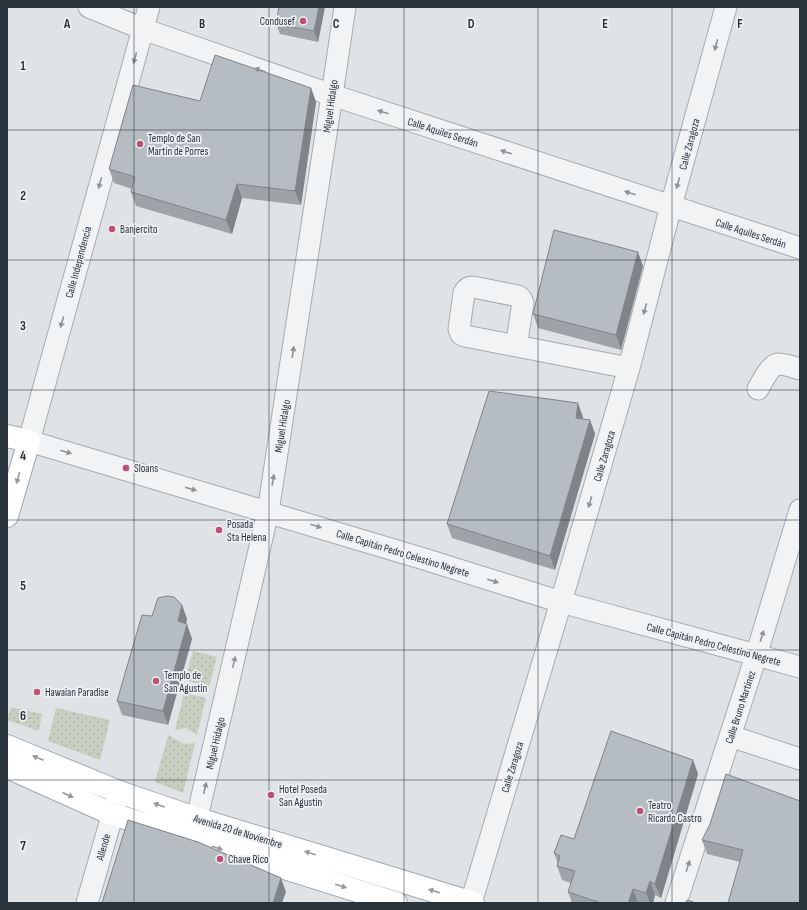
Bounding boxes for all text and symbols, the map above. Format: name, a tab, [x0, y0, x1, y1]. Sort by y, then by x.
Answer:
place label: Condusef	[260, 15, 296, 28]
text: A	[63, 16, 71, 32]
text: B	[199, 16, 205, 32]
marker: Condusef	[298, 16, 308, 26]
text: C	[333, 16, 340, 32]
text: D	[468, 16, 475, 32]
text: E	[602, 16, 608, 32]
text: F	[737, 16, 743, 32]
one-way arrow	[713, 39, 719, 51]
one-way arrow	[132, 52, 138, 64]
text: 1	[20, 58, 26, 74]
one-way arrow	[253, 67, 265, 73]
street label: Miguel Hidalgo	[320, 78, 341, 133]
one-way arrow	[376, 109, 388, 115]
street label: Calle Aquiles Serdán	[406, 115, 480, 150]
street label: Calle Zaragoza	[676, 117, 703, 171]
place label: Templo de San Martín de Porres	[148, 132, 208, 158]
marker: Templo de San Martín de Porres	[135, 139, 145, 149]
one-way arrow	[500, 149, 512, 155]
one-way arrow	[97, 178, 103, 190]
one-way arrow	[675, 178, 681, 190]
text: 2	[20, 188, 26, 204]
one-way arrow	[624, 190, 636, 196]
street label: Calle Aquiles Serdán	[714, 216, 788, 251]
place label: Banjercito	[120, 223, 158, 236]
marker: Banjercito	[107, 224, 117, 234]
street label: Calle Independencia	[63, 225, 94, 299]
one-way arrow	[641, 303, 647, 315]
one-way arrow	[59, 316, 65, 328]
text: 3	[20, 318, 26, 334]
one-way arrow	[290, 345, 296, 358]
street label: Miguel Hidalgo	[272, 398, 293, 453]
street label: Calle Zaragoza	[591, 429, 618, 483]
text: 4	[20, 448, 26, 464]
one-way arrow	[61, 449, 73, 455]
place label: Sloans	[134, 462, 158, 475]
marker: Sloans	[121, 463, 131, 473]
one-way arrow	[15, 472, 21, 484]
one-way arrow	[270, 474, 276, 486]
one-way arrow	[185, 486, 197, 492]
one-way arrow	[587, 496, 593, 508]
place label: Posada Sta Helena	[227, 518, 266, 544]
one-way arrow	[310, 523, 322, 529]
marker: Posada Sta Helena	[214, 525, 224, 535]
street label: Calle Capitán Pedro Celestino Negrete	[335, 527, 471, 580]
text: 5	[20, 578, 26, 594]
one-way arrow	[488, 578, 500, 584]
street label: Calle Capitán Pedro Celestino Negrete	[645, 620, 782, 669]
one-way arrow	[759, 629, 765, 641]
one-way arrow	[231, 656, 237, 668]
place label: Templo de San Agustin	[164, 669, 208, 695]
street label: Calle Bruno Martínez	[723, 669, 758, 745]
marker: Templo de San Agustin	[151, 676, 161, 686]
place label: Hawaian Paradise	[45, 686, 109, 699]
marker: Hawaian Paradise	[32, 687, 42, 697]
text: 6	[20, 708, 26, 724]
street label: Miguel Hidalgo	[203, 715, 228, 770]
street label: Calle Zaragoza	[499, 740, 526, 794]
one-way arrow	[31, 755, 43, 761]
one-way arrow	[202, 782, 208, 795]
place label: Hotel Poseda San Agustin	[279, 783, 327, 809]
marker: Hotel Poseda San Agustin	[266, 790, 276, 800]
one-way arrow	[63, 792, 74, 798]
place label: Teatro Ricardo Castro	[648, 799, 702, 825]
one-way arrow	[152, 802, 164, 808]
marker: Teatro Ricardo Castro	[635, 806, 645, 816]
street label: Avenida 20 de Noviembre	[191, 811, 284, 851]
street label: Allende	[93, 832, 113, 863]
text: 7	[20, 838, 26, 854]
one-way arrow	[211, 845, 223, 851]
one-way arrow	[303, 850, 315, 856]
place label: Chave Rico	[228, 853, 269, 866]
marker: Chave Rico	[215, 854, 225, 864]
one-way arrow	[685, 860, 691, 872]
one-way arrow	[335, 883, 347, 889]
one-way arrow	[427, 888, 439, 894]

